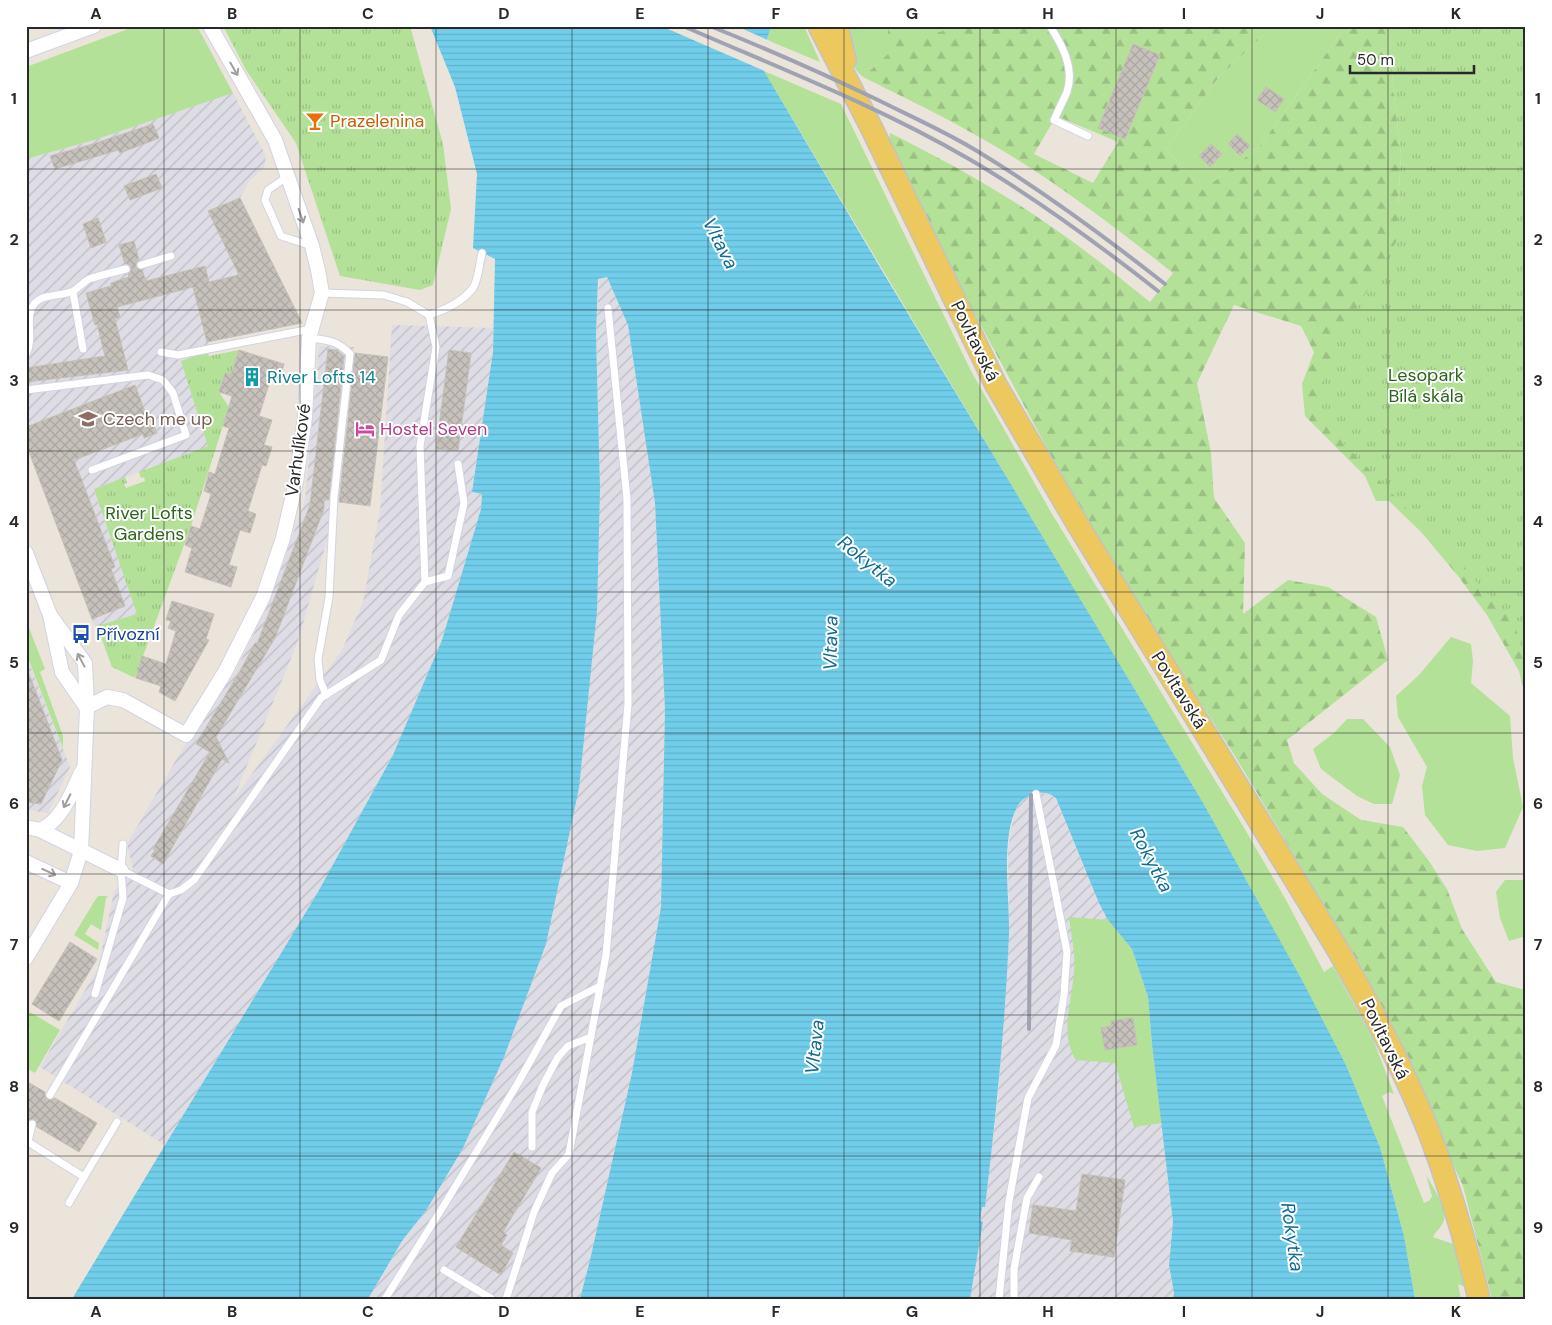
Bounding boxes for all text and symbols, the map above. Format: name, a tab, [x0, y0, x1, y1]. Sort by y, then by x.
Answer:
text: A	[90, 3, 102, 24]
text: B	[227, 3, 237, 24]
text: C	[362, 3, 374, 24]
text: D	[498, 3, 510, 24]
text: E	[635, 3, 645, 24]
text: F	[772, 3, 781, 24]
text: G	[906, 3, 918, 24]
text: H	[1042, 3, 1054, 24]
text: I	[1182, 3, 1186, 24]
text: J	[1316, 3, 1324, 24]
text: K	[1451, 3, 1462, 24]
scale bar	[1350, 42, 1473, 74]
text: 50 m	[1357, 50, 1394, 70]
one-way arrow	[229, 61, 239, 75]
text: 1	[11, 88, 17, 109]
text: 1	[1535, 88, 1541, 109]
place label: Prazelenina	[330, 109, 424, 133]
bar icon: Prazelenina	[304, 110, 326, 132]
one-way arrow	[297, 208, 306, 223]
water label: Vltava	[697, 213, 744, 273]
text: 2	[9, 229, 19, 250]
text: 2	[1533, 229, 1543, 250]
street label: Povltavská	[945, 297, 1005, 385]
park label: Lesopark Bílá skála	[1388, 363, 1464, 408]
place label: River Lofts 14	[267, 365, 376, 389]
building icon: River Lofts 14	[241, 366, 263, 388]
text: 3	[9, 370, 19, 391]
text: 3	[1533, 370, 1543, 391]
street label: Varhulíkové	[280, 402, 316, 498]
place label: Czech me up	[103, 407, 212, 431]
school or university icon: Czech me up	[77, 408, 99, 430]
place label: Hostel Seven	[380, 417, 487, 441]
hotel icon: Hostel Seven	[354, 418, 376, 440]
park label: River Lofts Gardens	[105, 501, 193, 546]
text: 4	[9, 511, 19, 532]
text: 4	[1533, 511, 1543, 532]
water label: Rokytka	[833, 530, 903, 593]
water label: Vltava	[818, 615, 843, 671]
place label: Přívozní	[96, 622, 159, 646]
bus stop icon: Přívozní	[70, 623, 92, 645]
street label: Povltavská	[1146, 647, 1212, 733]
text: 5	[9, 652, 19, 673]
one-way arrow	[76, 652, 86, 667]
text: 5	[1533, 652, 1543, 673]
text: 6	[9, 793, 19, 814]
text: 6	[1533, 793, 1543, 814]
one-way arrow	[62, 794, 72, 809]
water label: Rokytka	[1124, 824, 1179, 897]
one-way arrow	[41, 867, 56, 877]
text: 7	[10, 934, 19, 955]
text: 7	[1534, 934, 1543, 955]
street label: Povltavská	[1355, 995, 1415, 1083]
water label: Vltava	[799, 1018, 830, 1076]
text: 8	[9, 1076, 19, 1097]
text: 8	[1533, 1076, 1543, 1097]
water label: Rokytka	[1275, 1201, 1310, 1273]
text: 9	[9, 1217, 19, 1238]
text: 9	[1533, 1217, 1543, 1238]
text: A	[90, 1301, 102, 1322]
text: B	[227, 1301, 237, 1322]
text: C	[362, 1301, 374, 1322]
text: D	[498, 1301, 510, 1322]
text: E	[635, 1301, 645, 1322]
text: F	[772, 1301, 781, 1322]
text: G	[906, 1301, 918, 1322]
text: H	[1042, 1301, 1054, 1322]
text: I	[1182, 1301, 1186, 1322]
text: J	[1316, 1301, 1324, 1322]
text: K	[1451, 1301, 1462, 1322]

